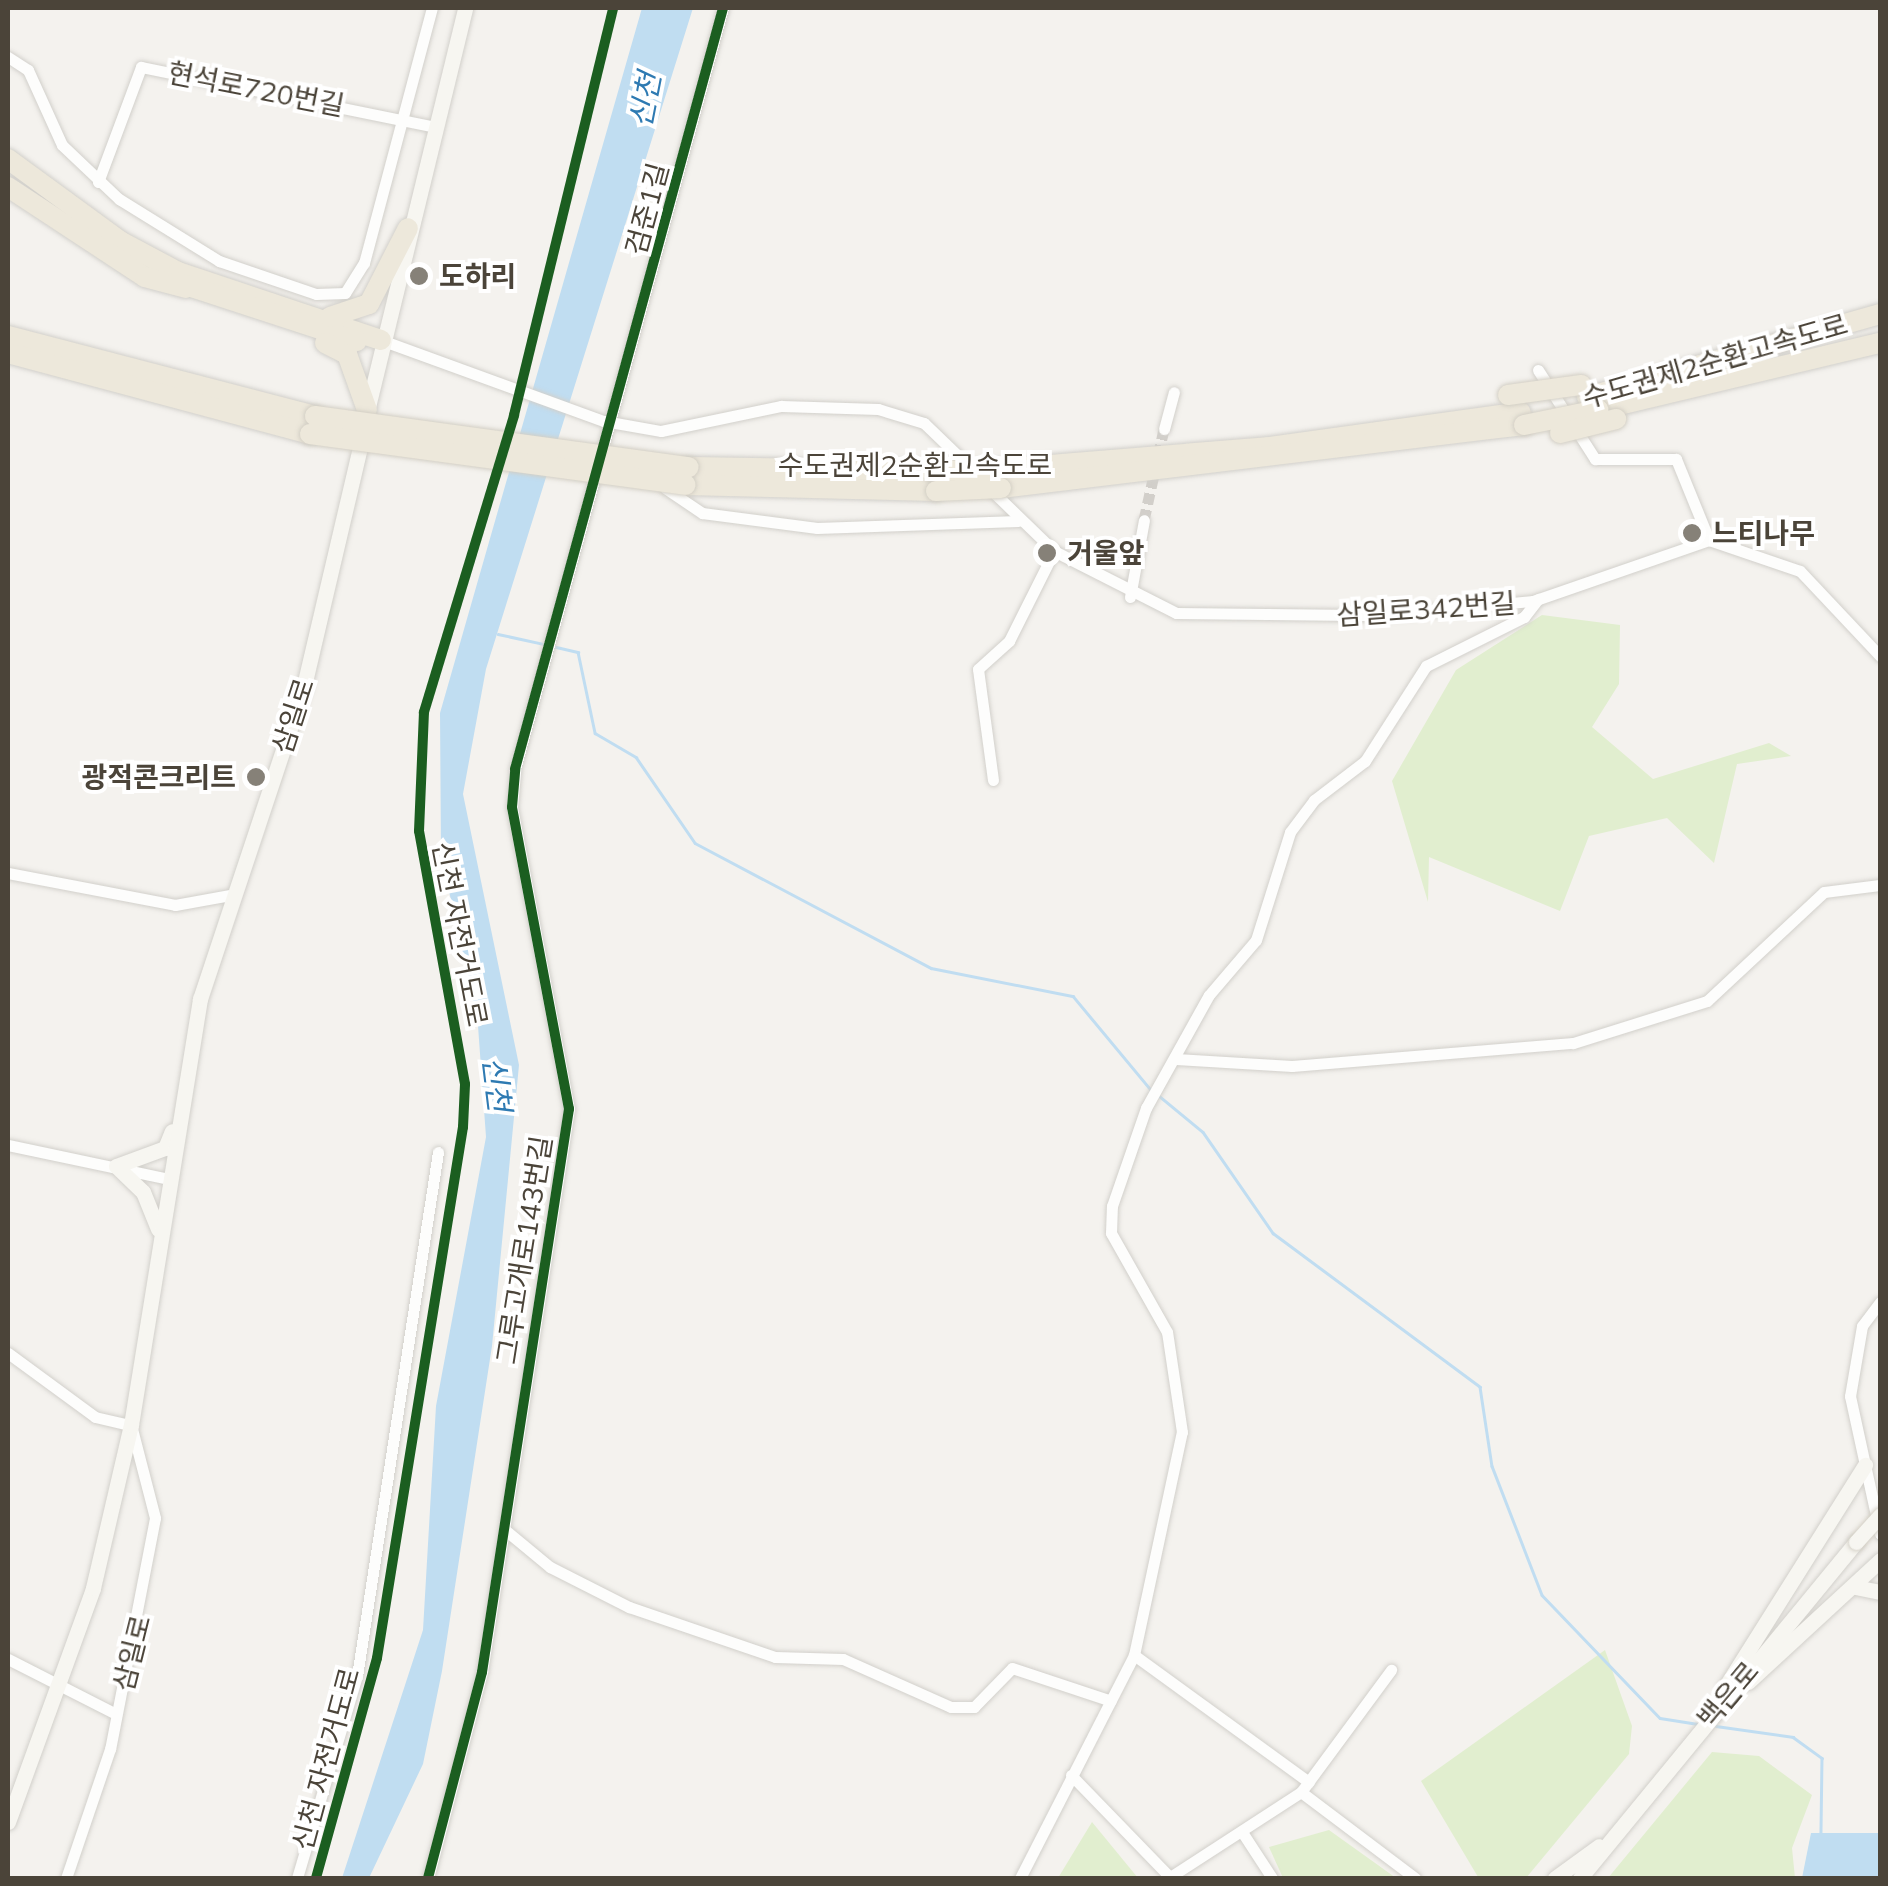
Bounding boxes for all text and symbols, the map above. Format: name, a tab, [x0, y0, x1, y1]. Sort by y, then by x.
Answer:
street label: 현석로720번길	[165, 55, 347, 123]
water label: 신천	[622, 69, 668, 131]
street label: 검준1길	[619, 159, 675, 259]
place label: 도하리	[439, 259, 516, 293]
marker: 도하리	[408, 265, 430, 287]
street label: 수도권제2순환고속도로	[1578, 307, 1852, 415]
street label: 수도권제2순환고속도로	[778, 448, 1052, 482]
place label: 느티나무	[1712, 516, 1815, 550]
marker: 느티나무	[1681, 522, 1703, 544]
place label: 거울앞	[1067, 536, 1144, 570]
marker: 거울앞	[1036, 542, 1058, 564]
street label: 삼일로342번길	[1335, 586, 1517, 632]
street label: 삼일로	[265, 674, 321, 758]
place label: 광적콘크리트	[81, 760, 236, 794]
marker: 광적콘크리트	[245, 766, 267, 788]
street label: 신천 자전거도로	[426, 839, 494, 1029]
water label: 신천	[476, 1054, 518, 1114]
street label: 그루고개로143번길	[489, 1133, 559, 1367]
street label: 삼일로	[106, 1611, 158, 1695]
street label: 백은로	[1690, 1655, 1766, 1735]
street label: 신천 자전거도로	[285, 1664, 367, 1854]

